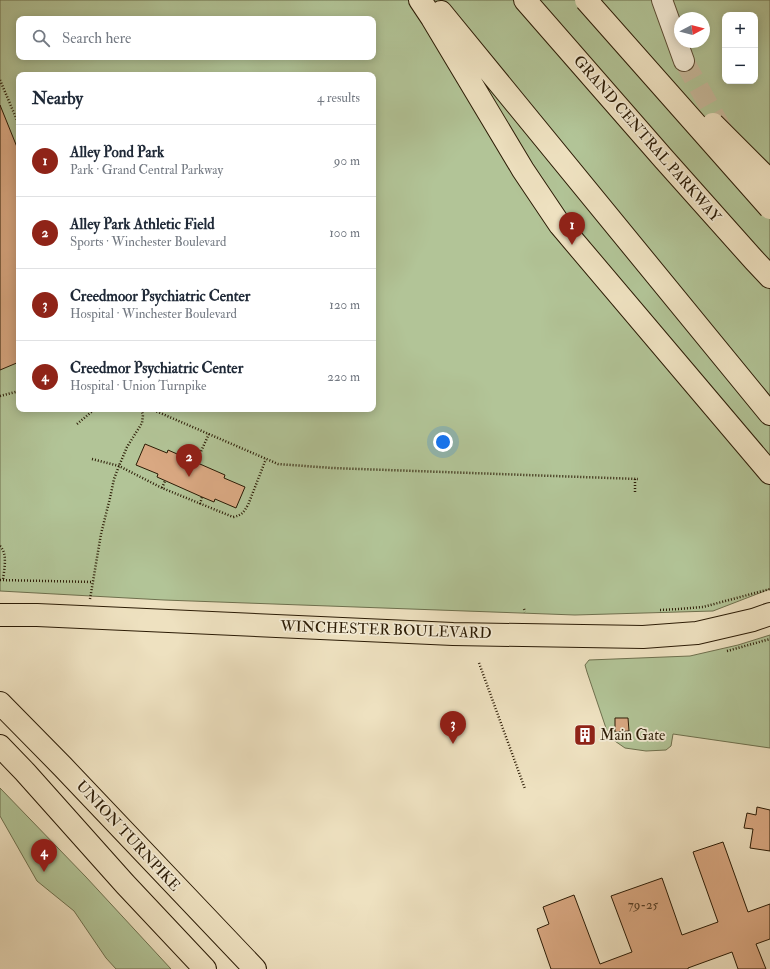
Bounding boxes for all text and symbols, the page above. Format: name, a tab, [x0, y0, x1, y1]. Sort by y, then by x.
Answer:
north arrow	[674, 12, 710, 48]
map controls	[722, 12, 758, 84]
button: +	[722, 12, 758, 48]
search box	[16, 16, 376, 60]
icon: search	[30, 27, 52, 49]
text: Search here	[62, 29, 131, 48]
button: −	[722, 48, 758, 84]
street label: GRAND CENTRAL PARKWAY	[569, 52, 725, 227]
text: Nearby	[32, 88, 83, 109]
text: 4 results	[317, 90, 360, 106]
text: Alley Pond Park	[70, 143, 164, 162]
text: 1	[43, 153, 47, 169]
text: 90 m	[334, 153, 360, 169]
text: Park · Grand Central Parkway	[70, 162, 223, 178]
pin: 1	[559, 212, 585, 245]
text: Alley Park Athletic Field	[70, 215, 215, 234]
text: 2	[42, 225, 48, 241]
text: 100 m	[329, 225, 360, 241]
text: Sports · Winchester Boulevard	[70, 234, 226, 250]
text: Creedmoor Psychiatric Center	[70, 287, 250, 306]
text: 3	[43, 297, 48, 313]
text: 120 m	[329, 297, 360, 313]
text: Hospital · Winchester Boulevard	[70, 306, 237, 322]
text: Creedmor Psychiatric Center	[70, 359, 243, 378]
text: 4	[41, 369, 49, 385]
text: 220 m	[327, 369, 360, 385]
text: Hospital · Union Turnpike	[70, 378, 206, 394]
your location	[433, 432, 453, 452]
pin: 2	[176, 444, 202, 477]
street label: WINCHESTER BOULEVARD	[279, 617, 492, 643]
pin: 3	[440, 711, 466, 744]
building icon: Main Gate	[572, 722, 598, 748]
place label: Main Gate	[600, 726, 665, 745]
street label: UNION TURNPIKE	[72, 777, 184, 895]
pin: 4	[31, 839, 57, 872]
house number: 79-25	[628, 897, 658, 913]

